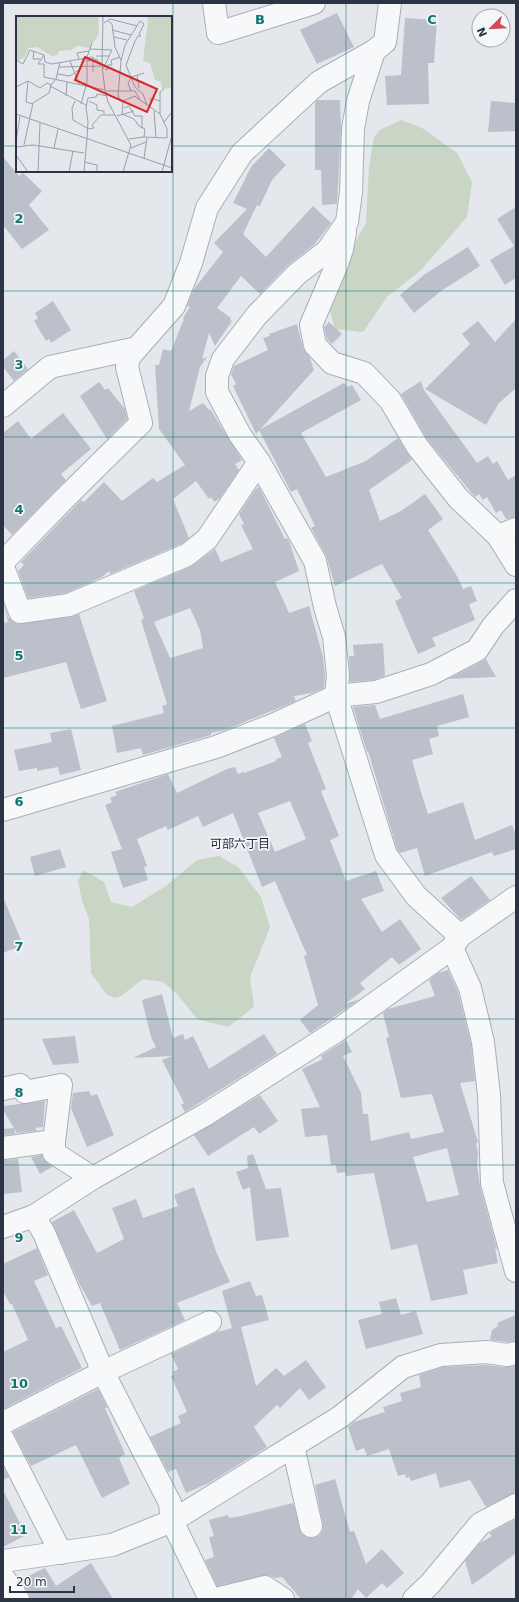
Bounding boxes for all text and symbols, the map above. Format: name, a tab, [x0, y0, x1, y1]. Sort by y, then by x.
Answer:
north arrow	[471, 8, 511, 48]
text: B	[255, 12, 265, 27]
text: C	[427, 12, 437, 27]
inset map	[16, 16, 172, 172]
text: N	[475, 25, 490, 39]
text: 2	[14, 211, 24, 226]
text: 3	[14, 357, 24, 372]
text: 4	[14, 502, 24, 517]
text: 5	[14, 648, 24, 663]
text: 6	[14, 794, 24, 809]
district label: 可部六丁目	[210, 837, 270, 851]
text: 7	[14, 939, 24, 954]
text: 8	[14, 1085, 24, 1100]
text: 9	[14, 1230, 24, 1245]
text: 10	[10, 1376, 28, 1391]
text: 11	[10, 1522, 28, 1537]
scale bar	[10, 1568, 74, 1594]
text: 20 m	[16, 1575, 47, 1589]

